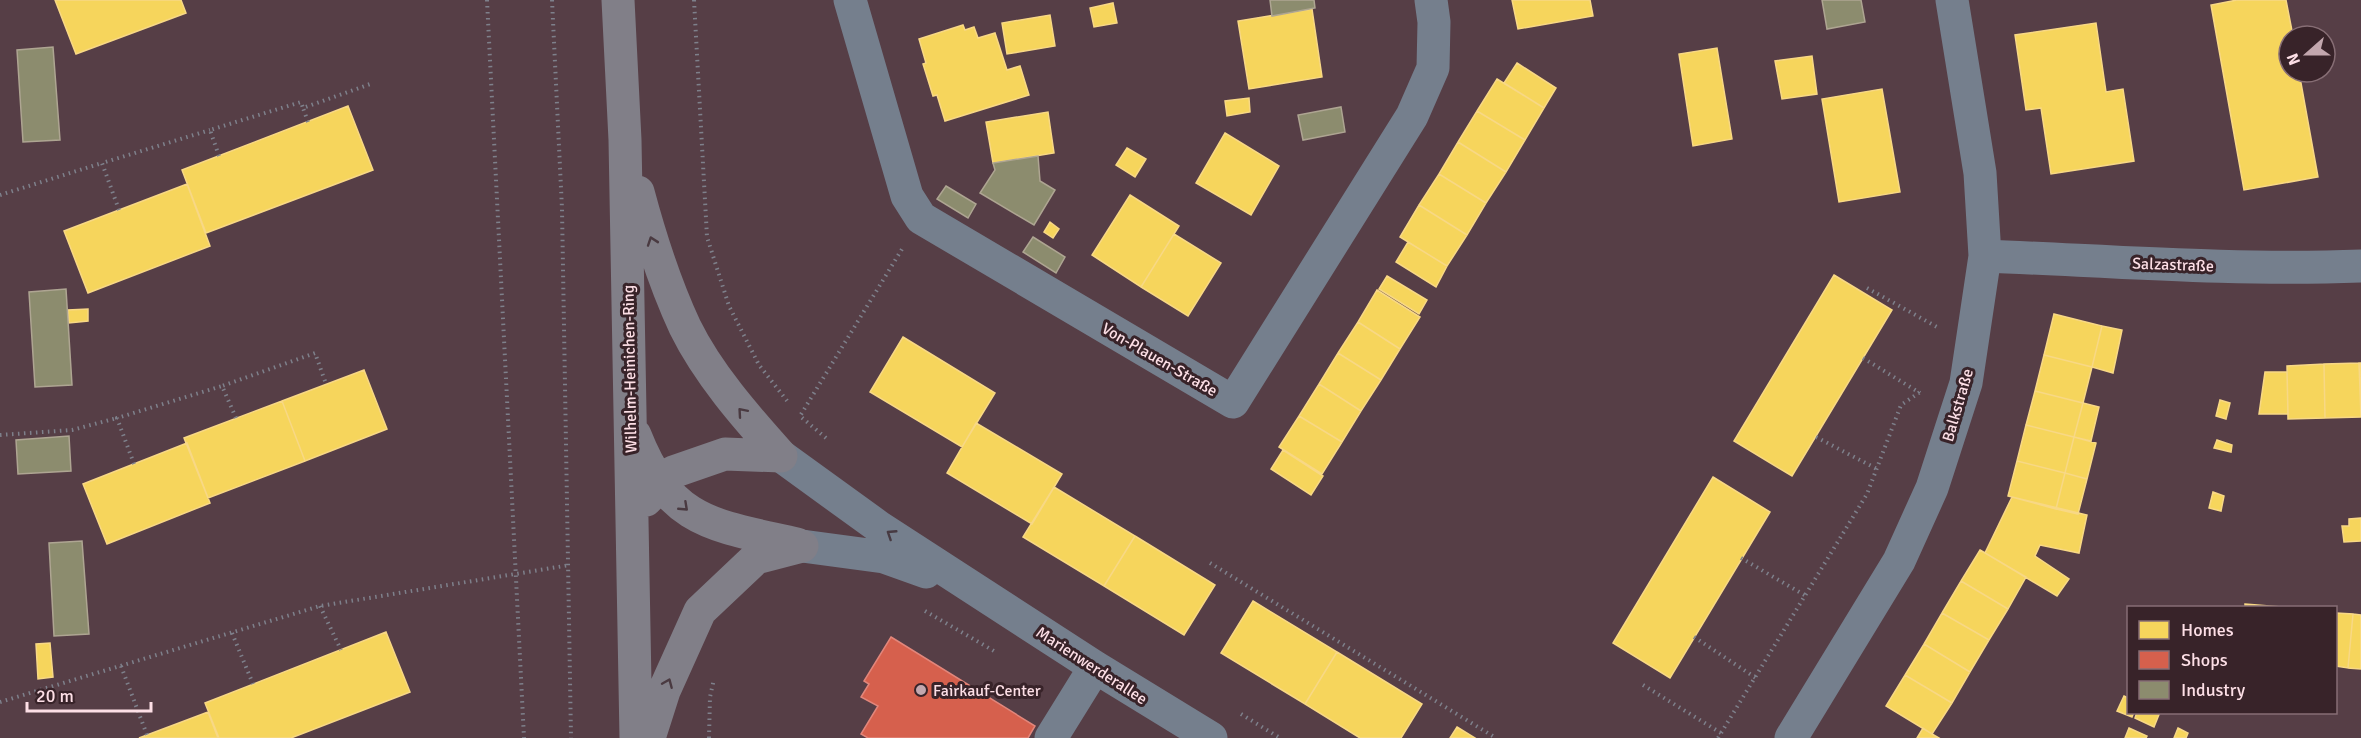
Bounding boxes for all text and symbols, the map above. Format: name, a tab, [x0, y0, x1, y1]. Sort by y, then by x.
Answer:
north arrow	[2277, 24, 2337, 84]
text: N	[2283, 50, 2305, 68]
one-way arrow	[647, 236, 659, 247]
street label: Salzastraße	[2132, 254, 2214, 276]
street label: Wilhelm-Heinichen-Ring	[619, 285, 641, 453]
street label: Von-Plauen-Straße	[1098, 319, 1221, 401]
street label: Balkstraße	[1938, 366, 1978, 444]
one-way arrow	[738, 408, 749, 419]
one-way arrow	[677, 500, 688, 511]
one-way arrow	[887, 530, 897, 542]
legend	[2127, 606, 2337, 714]
text: Homes	[2181, 619, 2234, 641]
street label: Marienwerderallee	[1032, 622, 1151, 709]
text: Shops	[2181, 649, 2228, 671]
scale bar	[27, 675, 152, 713]
one-way arrow	[661, 678, 673, 689]
text: Industry	[2181, 679, 2246, 701]
place label: Fairkauf-Center	[933, 681, 1041, 701]
marker: Fairkauf-Center	[914, 683, 928, 697]
text: 20 m	[36, 685, 74, 707]

